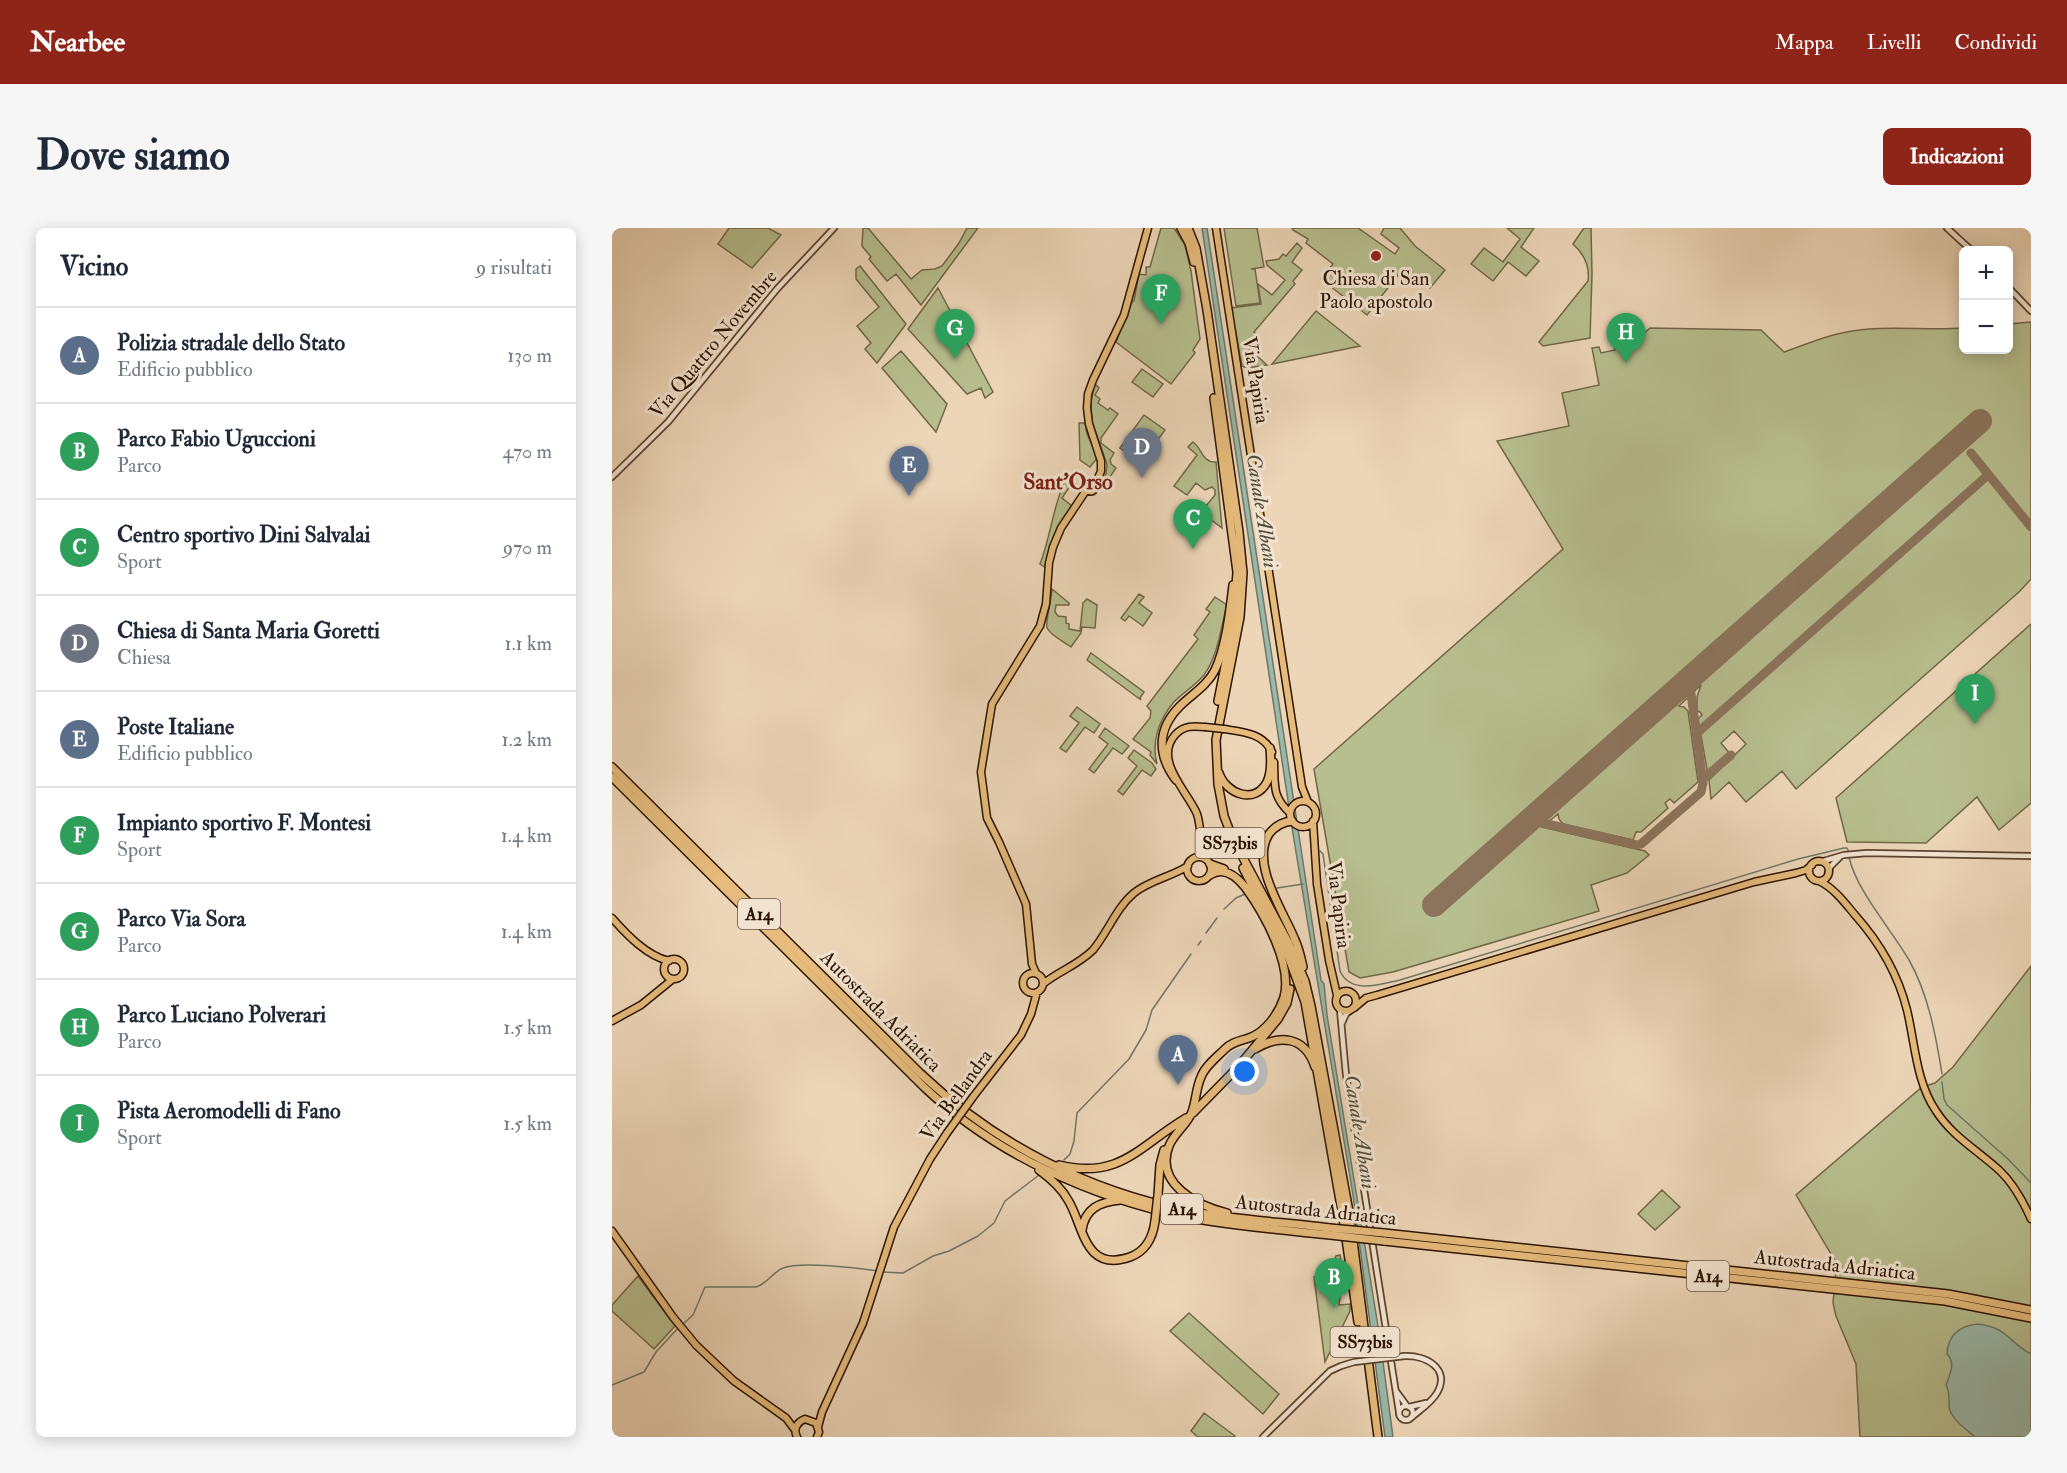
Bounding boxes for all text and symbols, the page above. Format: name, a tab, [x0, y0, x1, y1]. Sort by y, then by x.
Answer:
text: Nearbee	[30, 25, 125, 60]
text: Mappa	[1775, 29, 1834, 56]
text: Livelli	[1867, 29, 1921, 56]
text: Condividi	[1954, 29, 2037, 56]
button: Indicazioni	[1883, 128, 2031, 185]
text: Dove siamo	[36, 130, 230, 182]
map controls	[1959, 246, 2013, 354]
button: +	[1959, 246, 2013, 300]
marker: Chiesa di San Paolo apostolo	[1369, 249, 1383, 263]
text: Vicino	[60, 251, 128, 283]
text: 9 risultati	[476, 255, 552, 280]
street label: Via Quattro Novembre	[644, 265, 782, 423]
place label: Chiesa di San Paolo apostolo	[1319, 266, 1433, 315]
pin: F	[1142, 274, 1180, 324]
button: −	[1959, 300, 2013, 354]
pin: G	[936, 310, 974, 359]
pin: H	[1606, 314, 1646, 363]
text: Polizia stradale dello Stato	[117, 329, 345, 357]
street label: Via Papiria	[1236, 335, 1275, 426]
text: A	[73, 343, 86, 368]
text: 130 m	[507, 343, 552, 368]
text: Edificio pubblico	[117, 357, 253, 382]
text: Parco Fabio Uguccioni	[117, 425, 316, 453]
pin: D	[1122, 428, 1162, 478]
text: B	[73, 439, 86, 464]
text: 470 m	[503, 439, 552, 464]
pin: E	[890, 446, 928, 496]
water label: Canale Albani	[1240, 452, 1284, 570]
text: Parco	[117, 453, 161, 478]
district label: Sant'Orso	[1023, 468, 1113, 496]
pin: C	[1174, 500, 1212, 549]
text: Centro sportivo Dini Salvalai	[117, 521, 370, 549]
text: C	[72, 535, 87, 560]
text: 970 m	[503, 535, 552, 560]
text: Sport	[117, 549, 162, 574]
text: Chiesa di Santa Maria Goretti	[117, 617, 380, 645]
text: D	[71, 631, 88, 656]
text: 1.1 km	[505, 631, 552, 656]
text: Chiesa	[117, 645, 171, 670]
pin: I	[1956, 674, 1994, 724]
text: Poste Italiane	[117, 713, 234, 741]
text: E	[72, 727, 87, 752]
text: 1.2 km	[502, 727, 552, 752]
text: Edificio pubblico	[117, 741, 253, 766]
text: Impianto sportivo F. Montesi	[117, 809, 371, 837]
text: F	[73, 823, 86, 848]
text: 1.4 km	[501, 823, 552, 848]
road number: SS73bis	[1196, 828, 1264, 858]
text: Sport	[117, 837, 162, 862]
street label: Via Papiria	[1320, 860, 1357, 951]
road number: A14	[738, 899, 780, 929]
text: Parco Via Sora	[117, 905, 246, 933]
text: G	[71, 919, 88, 944]
text: 1.4 km	[501, 919, 552, 944]
text: Parco	[117, 933, 161, 958]
street label: Autostrada Adriatica	[814, 944, 948, 1078]
text: Parco Luciano Polverari	[117, 1001, 326, 1029]
text: H	[71, 1015, 88, 1040]
text: 1.5 km	[503, 1015, 552, 1040]
text: Parco	[117, 1029, 161, 1054]
pin: A	[1158, 1036, 1198, 1085]
street label: Via Bellandra	[914, 1044, 998, 1146]
your location	[1230, 1057, 1259, 1086]
water label: Canale Albani	[1338, 1073, 1382, 1191]
text: Pista Aeromodelli di Fano	[117, 1097, 341, 1125]
text: I	[75, 1111, 84, 1136]
text: 1.5 km	[503, 1111, 552, 1136]
text: Sport	[117, 1125, 162, 1150]
street label: Autostrada Adriatica	[1233, 1189, 1399, 1231]
road number: A14	[1161, 1194, 1203, 1224]
street label: Autostrada Adriatica	[1752, 1244, 1918, 1286]
pin: B	[1314, 1258, 1354, 1308]
road number: A14	[1687, 1261, 1729, 1291]
road number: SS73bis	[1330, 1327, 1400, 1357]

